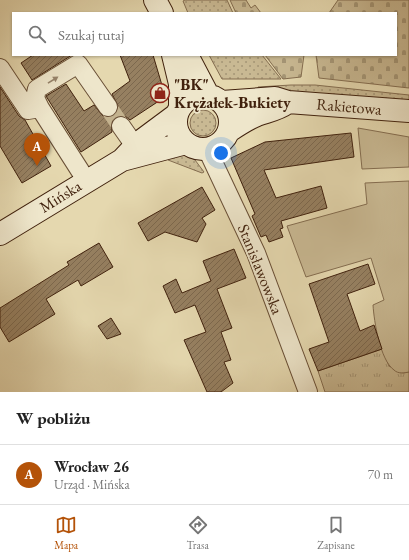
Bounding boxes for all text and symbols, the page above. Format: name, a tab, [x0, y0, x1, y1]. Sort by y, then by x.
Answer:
search box	[12, 12, 397, 56]
icon: search	[26, 23, 48, 45]
text: Szukaj tutaj	[58, 25, 124, 44]
place label: "BK" Krężałek-Bukiety	[174, 74, 291, 113]
one-way arrow	[47, 76, 59, 83]
shop icon: "BK" Krężałek-Bukiety	[149, 82, 171, 104]
street label: Rakietowa	[316, 93, 383, 120]
pin: A	[24, 133, 50, 166]
your location	[211, 143, 231, 163]
street label: Mińska	[35, 175, 86, 217]
street label: Stanisławowska	[233, 221, 288, 318]
text: W pobliżu	[16, 407, 90, 429]
text: Wrocław 26	[54, 457, 129, 476]
text: A	[24, 466, 34, 483]
text: 70 m	[368, 466, 393, 483]
text: Urząd · Mińska	[54, 476, 130, 493]
tab: Mapa	[54, 514, 78, 552]
tab: Trasa	[187, 514, 209, 552]
tab: Zapisane	[317, 514, 355, 552]

